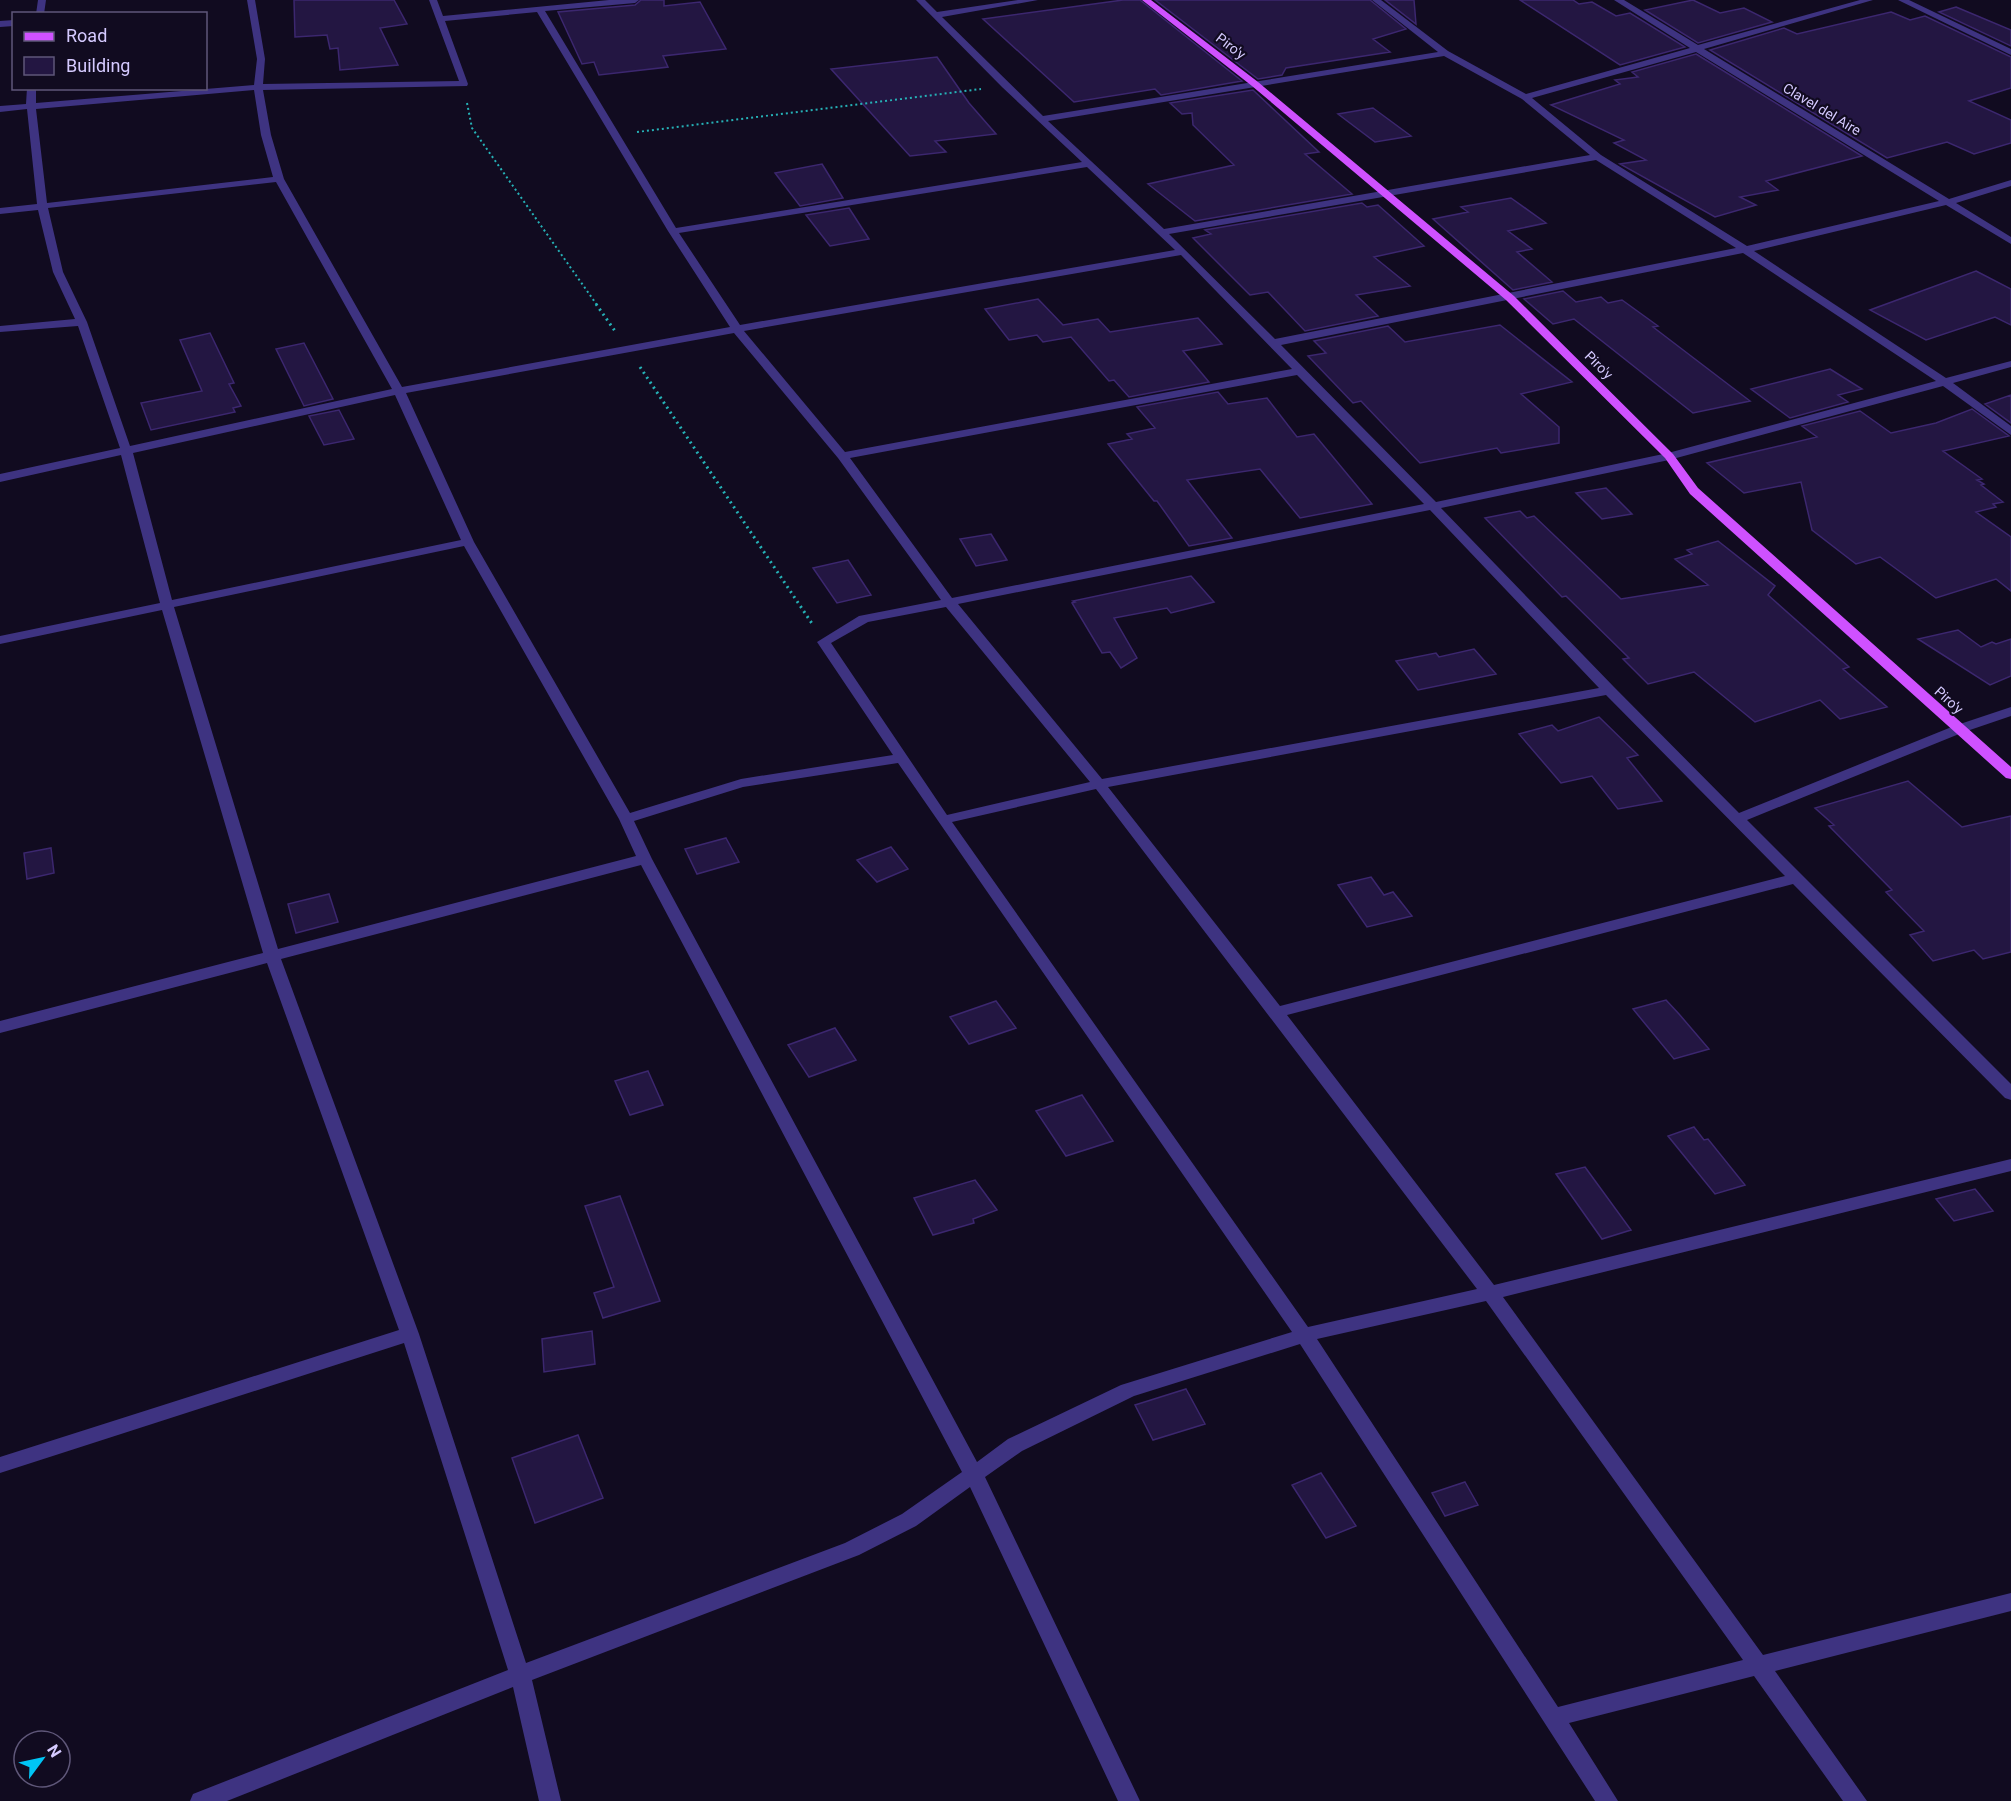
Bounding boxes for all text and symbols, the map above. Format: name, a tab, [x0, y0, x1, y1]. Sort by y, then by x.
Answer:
legend	[12, 12, 207, 90]
text: Road	[66, 25, 107, 46]
street label: Piro'y	[1213, 30, 1249, 63]
text: Building	[66, 55, 130, 76]
street label: Clavel del Aire	[1780, 80, 1864, 138]
street label: Piro'y	[1582, 348, 1617, 383]
street label: Piro'y	[1931, 683, 1967, 717]
north arrow	[12, 1729, 72, 1789]
text: N	[43, 1741, 65, 1761]

